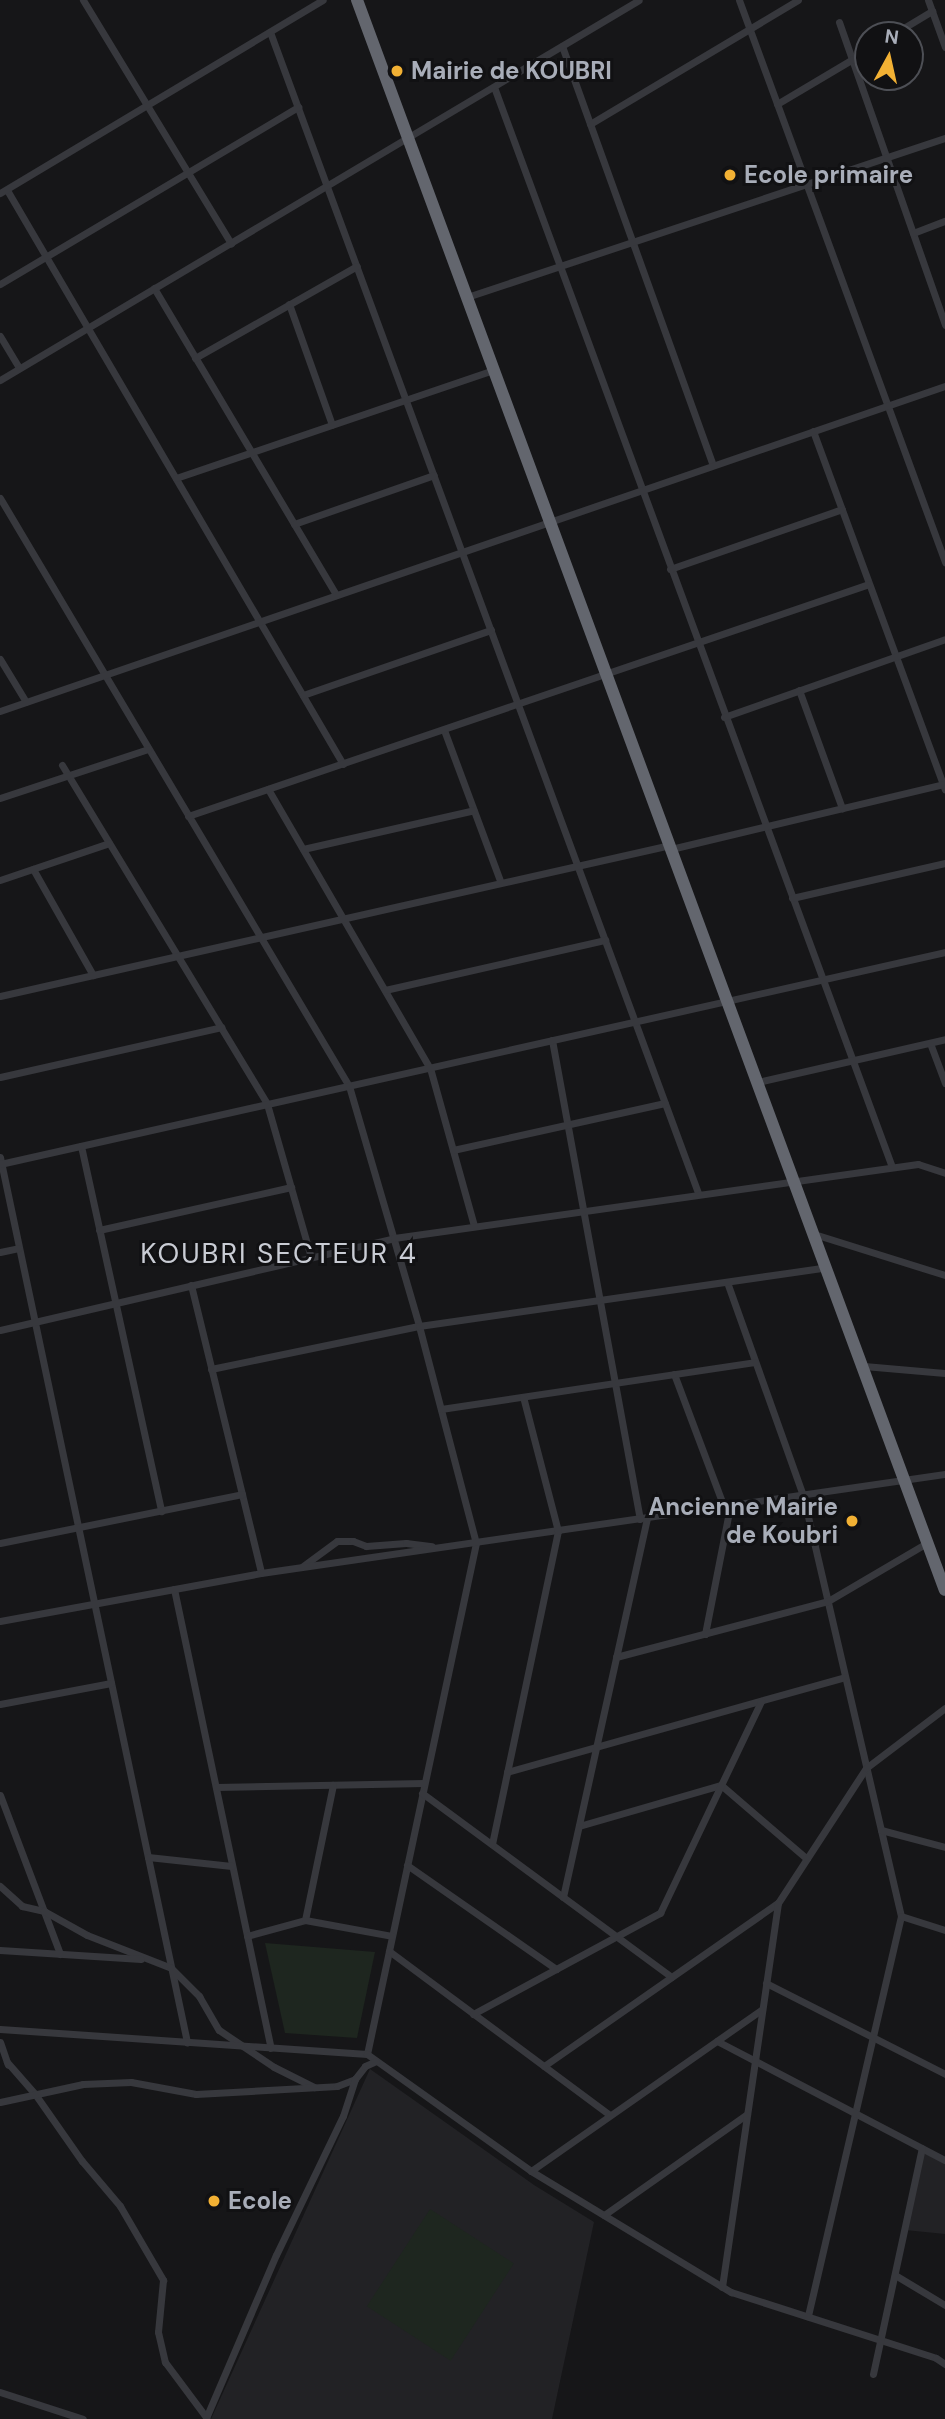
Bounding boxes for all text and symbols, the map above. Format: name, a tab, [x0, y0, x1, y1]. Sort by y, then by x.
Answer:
north arrow	[854, 21, 924, 91]
text: N	[883, 23, 900, 50]
place label: Mairie de KOUBRI	[411, 57, 612, 85]
marker: Mairie de KOUBRI	[389, 63, 405, 79]
place label: Ecole primaire	[744, 161, 913, 189]
marker: Ecole primaire	[722, 167, 738, 183]
district label: KOUBRI SECTEUR 4	[142, 1237, 416, 1271]
place label: Ancienne Mairie de Koubri	[648, 1493, 838, 1549]
marker: Ancienne Mairie de Koubri	[844, 1513, 860, 1529]
place label: Ecole	[228, 2187, 292, 2215]
marker: Ecole	[206, 2193, 222, 2209]

